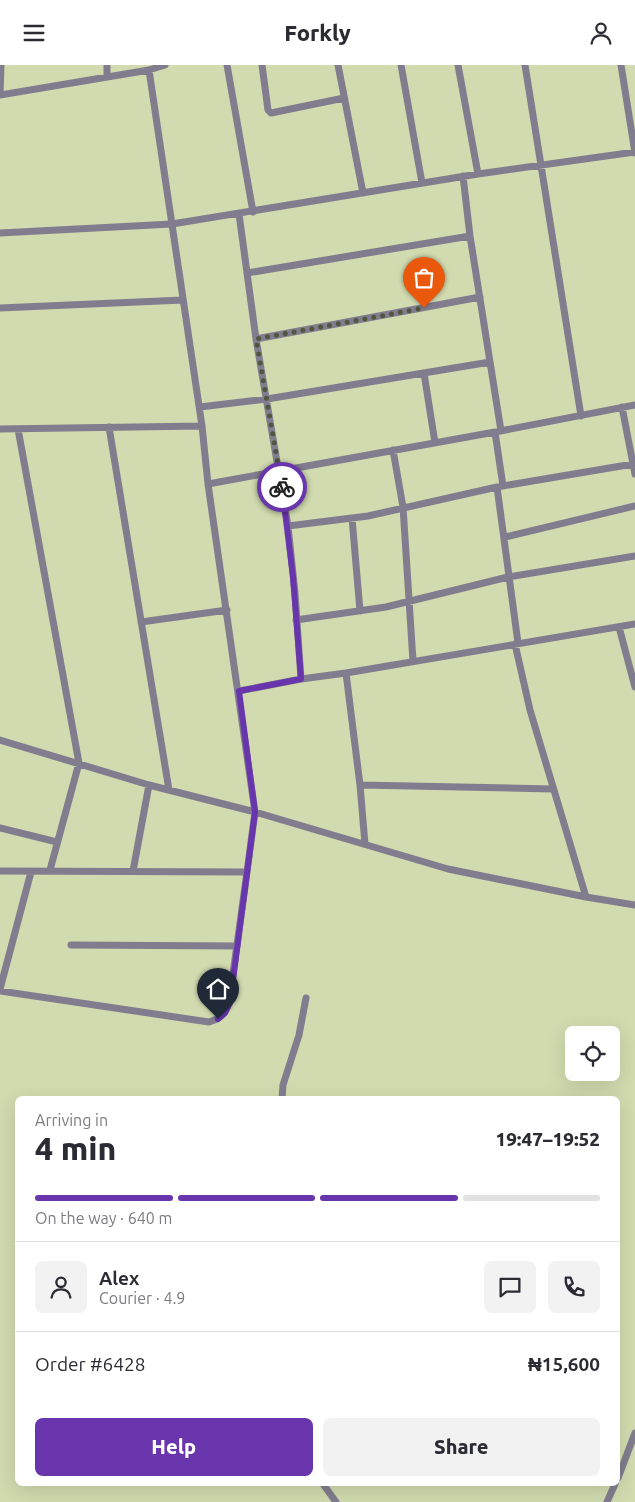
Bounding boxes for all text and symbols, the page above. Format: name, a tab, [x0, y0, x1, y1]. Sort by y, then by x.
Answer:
icon: menu	[20, 19, 48, 47]
icon: person	[587, 19, 615, 47]
text: Forkly	[284, 20, 351, 45]
pin	[403, 257, 445, 308]
icon: bag	[410, 264, 438, 292]
courier	[257, 462, 307, 512]
icon: bike	[268, 473, 296, 501]
pin	[197, 968, 239, 1019]
icon: home	[204, 975, 232, 1003]
map controls	[565, 1026, 620, 1081]
button: locate	[565, 1026, 620, 1081]
text: Arriving in	[35, 1111, 108, 1129]
text: 19:47–19:52	[495, 1128, 600, 1150]
text: 4 min	[35, 1130, 116, 1166]
text: On the way · 640 m	[35, 1209, 172, 1227]
button: person	[35, 1261, 87, 1313]
button: chat	[484, 1261, 536, 1313]
button: phone	[548, 1261, 600, 1313]
text: Alex	[99, 1267, 139, 1289]
text: Courier · 4.9	[99, 1289, 185, 1307]
text: Order #6428	[35, 1353, 145, 1375]
text: ₦15,600	[528, 1353, 600, 1375]
button: Help	[35, 1418, 313, 1476]
button: Share	[323, 1418, 600, 1476]

